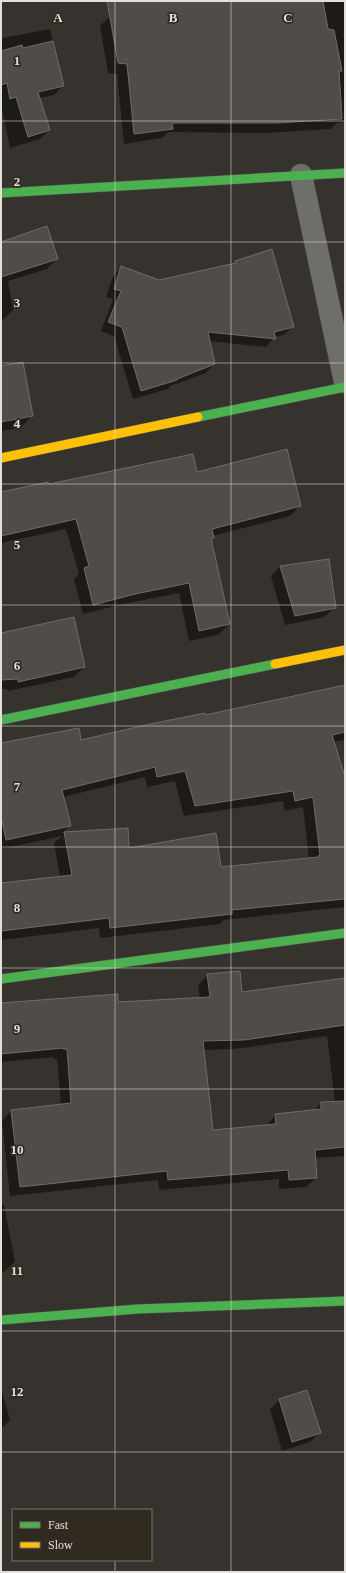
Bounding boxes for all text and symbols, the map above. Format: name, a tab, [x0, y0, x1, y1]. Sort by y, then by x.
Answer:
text: A	[53, 10, 63, 25]
text: B	[169, 10, 178, 25]
text: C	[283, 10, 293, 25]
text: 1	[14, 53, 20, 68]
text: 2	[14, 174, 20, 189]
text: 3	[14, 295, 21, 310]
text: 4	[14, 416, 21, 431]
text: 5	[14, 537, 21, 552]
text: 6	[14, 658, 21, 673]
text: 7	[14, 779, 21, 794]
text: 8	[14, 900, 21, 915]
text: 9	[14, 1021, 21, 1036]
text: 10	[11, 1142, 24, 1157]
text: 11	[11, 1263, 23, 1278]
text: 12	[11, 1384, 24, 1399]
legend	[12, 1509, 152, 1561]
text: Fast	[48, 1518, 69, 1532]
text: Slow	[48, 1538, 73, 1552]

